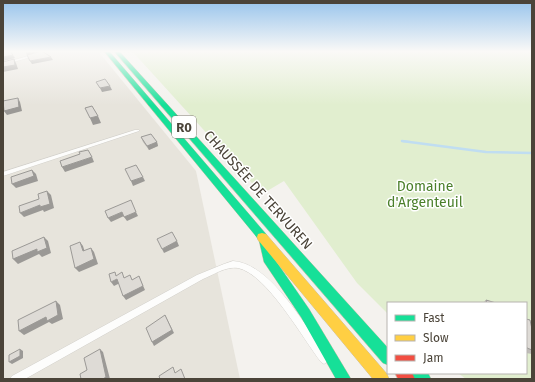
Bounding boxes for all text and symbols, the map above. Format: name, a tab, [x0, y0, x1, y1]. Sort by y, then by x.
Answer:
road number: R0	[172, 116, 196, 138]
street label: CHAUSSÉE DE TERVUREN	[200, 126, 317, 253]
park label: Domaine d'Argenteuil	[387, 178, 463, 211]
legend	[387, 302, 527, 374]
text: Fast	[423, 311, 445, 325]
text: Slow	[423, 331, 449, 345]
text: Jam	[423, 351, 443, 365]

